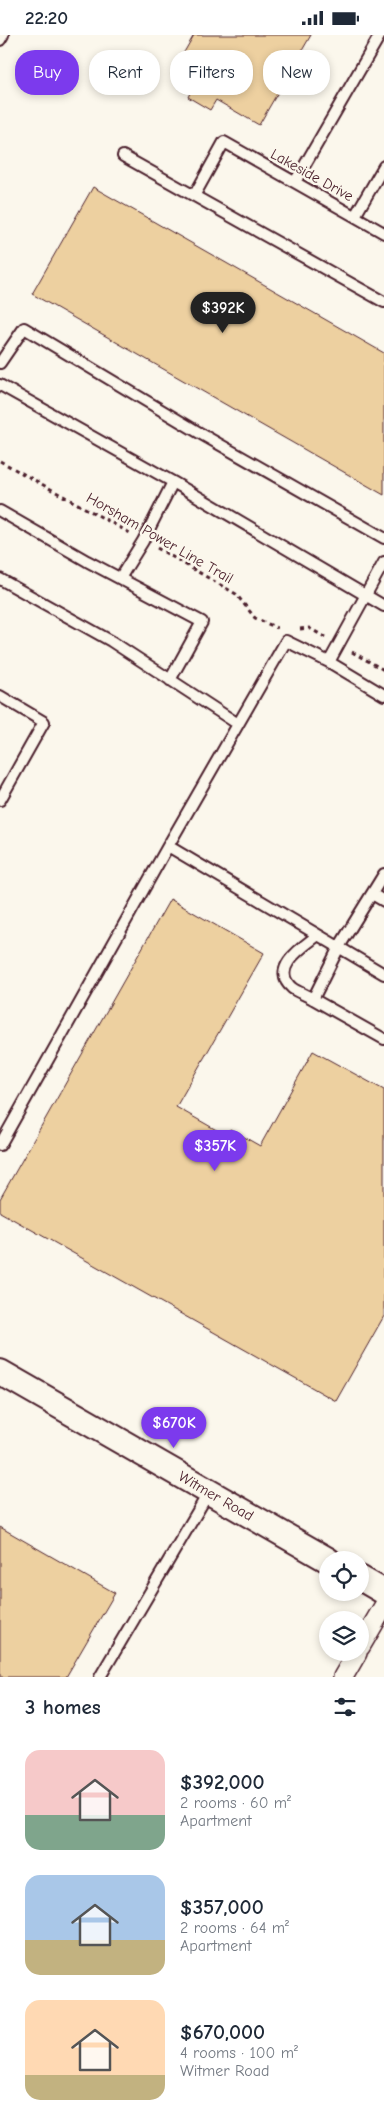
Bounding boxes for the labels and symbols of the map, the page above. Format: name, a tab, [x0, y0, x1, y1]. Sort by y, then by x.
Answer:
street label: Lakeside Drive	[267, 145, 357, 205]
pin: $392K	[188, 291, 258, 334]
street label: Horsham Power Line Trail	[83, 489, 237, 587]
pin: $357K	[180, 1129, 250, 1172]
pin: $670K	[139, 1407, 209, 1449]
street label: Witmer Road	[175, 1467, 257, 1525]

